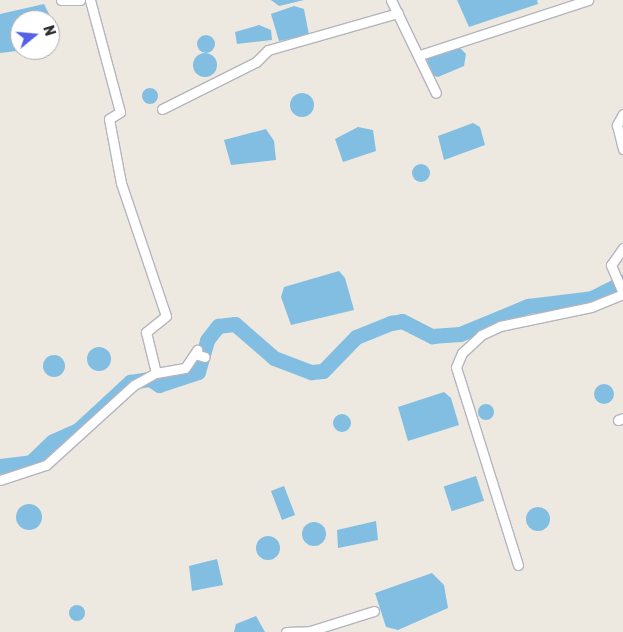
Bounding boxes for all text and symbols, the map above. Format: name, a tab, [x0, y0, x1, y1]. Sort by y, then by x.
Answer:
north arrow	[10, 10, 60, 60]
text: N	[39, 23, 58, 38]

